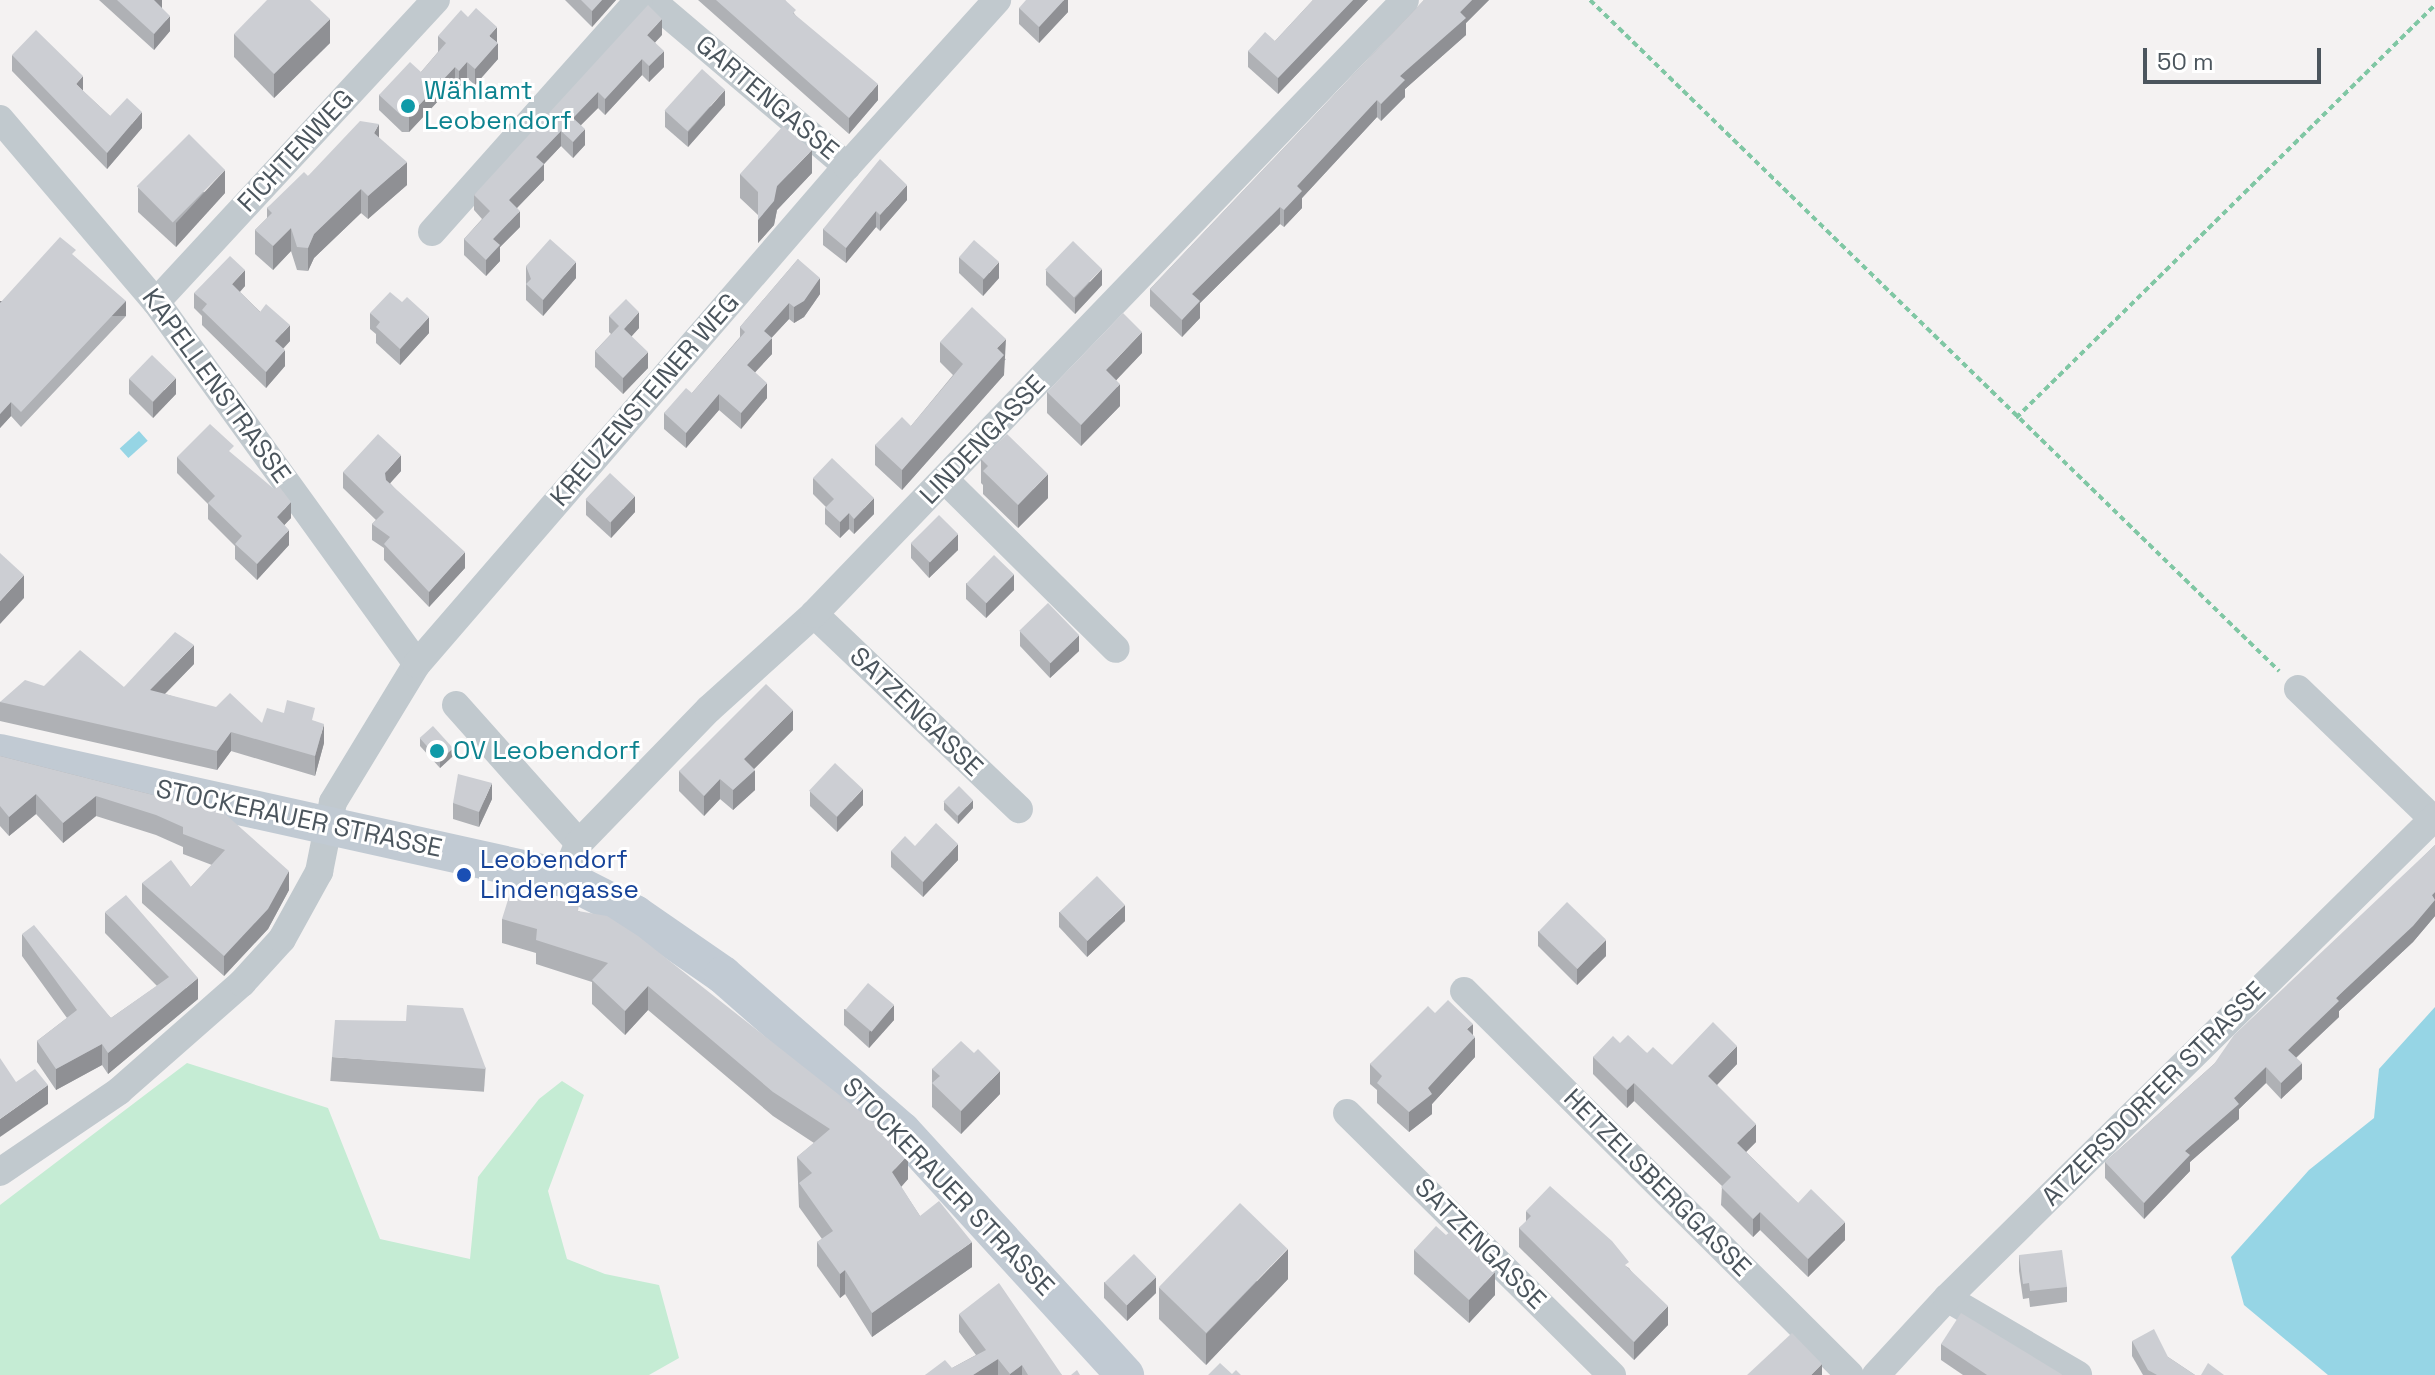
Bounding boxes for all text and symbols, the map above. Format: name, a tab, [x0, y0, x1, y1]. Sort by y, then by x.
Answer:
street label: GARTENGASSE	[689, 29, 845, 167]
scale bar	[2147, 32, 2325, 82]
text: 50 m	[2157, 46, 2214, 77]
place label: Wählamt Leobendorf	[424, 75, 572, 136]
street label: FICHTENWEG	[231, 83, 361, 219]
marker: Wählamt Leobendorf	[399, 97, 417, 115]
street label: KAPELLENSTRASSE	[135, 283, 297, 489]
street label: KREUZENSTEINER WEG	[544, 287, 746, 513]
street label: LINDENGASSE	[914, 369, 1052, 511]
street label: SATZENGASSE	[843, 641, 989, 783]
place label: OV Leobendorf	[453, 735, 641, 767]
marker: OV Leobendorf	[428, 742, 446, 760]
street label: STOCKERAUER STRASSE	[153, 773, 445, 865]
place label: Leobendorf Lindengasse	[480, 844, 639, 906]
marker: Leobendorf Lindengasse	[455, 866, 473, 884]
street label: ATZERSDORFER STRASSE	[2035, 975, 2273, 1213]
street label: STOCKERAUER STRASSE	[836, 1071, 1060, 1303]
street label: HETZELSBERGGASSE	[1557, 1083, 1757, 1283]
street label: SATZENGASSE	[1408, 1172, 1552, 1316]

